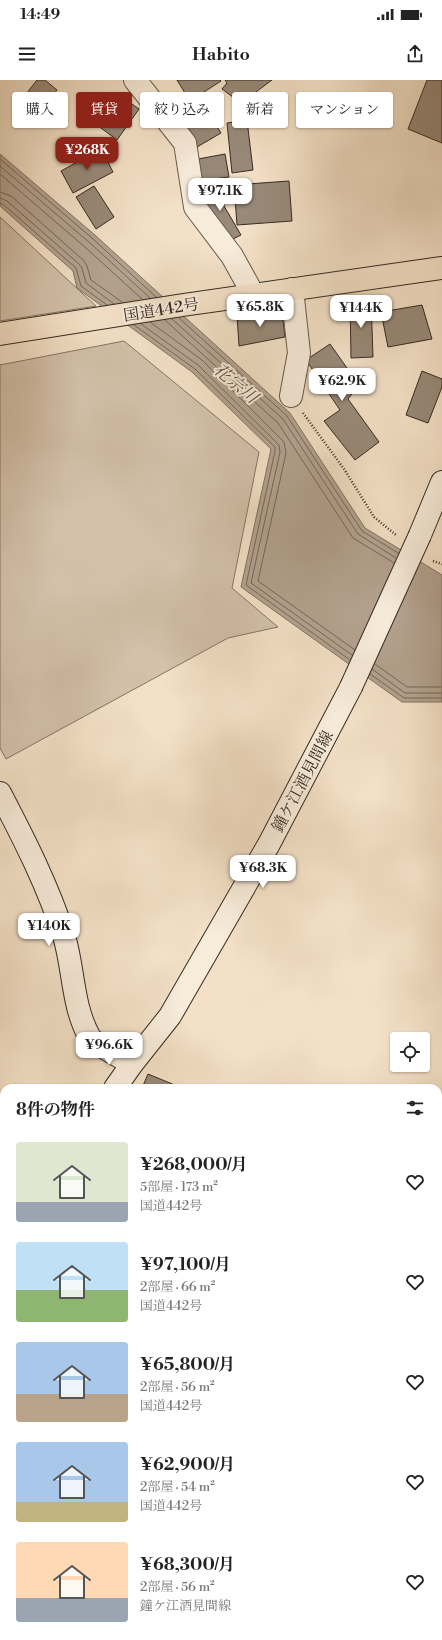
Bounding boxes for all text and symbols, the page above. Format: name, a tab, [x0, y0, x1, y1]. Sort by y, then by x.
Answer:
text: 14:49	[20, 5, 60, 24]
icon: menu	[16, 43, 38, 65]
text: Habito	[192, 43, 250, 66]
icon: share	[404, 43, 426, 65]
chip: 購入	[12, 92, 68, 128]
chip: 賃貸	[76, 92, 132, 128]
chip: 絞り込み	[140, 92, 224, 128]
chip: 新着	[232, 92, 288, 128]
chip: マンション	[296, 92, 393, 128]
pin: ¥268K	[59, 137, 115, 171]
text: ¥268K	[64, 142, 110, 158]
pin: ¥97.1K	[187, 178, 253, 212]
text: ¥97.1K	[197, 183, 243, 199]
street label: 国道442号	[122, 294, 200, 326]
pin: ¥65.8K	[227, 294, 293, 328]
pin: ¥144K	[333, 295, 389, 329]
text: ¥65.8K	[236, 299, 284, 315]
text: ¥144K	[339, 300, 383, 316]
water label: 花宗川	[209, 359, 263, 410]
pin: ¥62.9K	[309, 368, 375, 402]
text: ¥62.9K	[318, 373, 366, 389]
street label: 鐘ケ江酒見間線	[268, 727, 338, 836]
pin: ¥68.3K	[230, 855, 296, 889]
text: ¥68.3K	[239, 860, 287, 876]
pin: ¥140K	[21, 913, 77, 947]
text: ¥140K	[27, 918, 71, 934]
pin: ¥96.6K	[76, 1032, 142, 1066]
map controls	[390, 1032, 430, 1072]
button: locate	[390, 1032, 430, 1072]
text: ¥96.6K	[85, 1037, 133, 1053]
icon: filters	[404, 1097, 426, 1119]
text: 8件の物件	[16, 1099, 95, 1121]
text: ¥268,000/月	[140, 1154, 248, 1176]
icon: home	[48, 1158, 96, 1206]
icon: heart	[404, 1171, 426, 1193]
text: 5部屋 · 173 m²	[140, 1179, 218, 1195]
text: 国道442号	[140, 1198, 202, 1214]
text: ¥97,100/月	[140, 1254, 231, 1276]
icon: home	[48, 1258, 96, 1306]
icon: heart	[404, 1271, 426, 1293]
text: 2部屋 · 66 m²	[140, 1279, 215, 1295]
text: 国道442号	[140, 1298, 202, 1314]
text: ¥65,800/月	[140, 1354, 235, 1376]
icon: home	[48, 1358, 96, 1406]
icon: heart	[404, 1371, 426, 1393]
text: 2部屋 · 56 m²	[140, 1379, 215, 1395]
text: 国道442号	[140, 1398, 202, 1414]
text: ¥62,900/月	[140, 1454, 235, 1476]
icon: home	[48, 1458, 96, 1506]
icon: heart	[404, 1471, 426, 1493]
text: 2部屋 · 54 m²	[140, 1479, 215, 1495]
text: 国道442号	[140, 1498, 202, 1514]
text: ¥68,300/月	[140, 1554, 235, 1576]
icon: home	[48, 1558, 96, 1606]
icon: heart	[404, 1571, 426, 1593]
text: 2部屋 · 56 m²	[140, 1579, 215, 1595]
text: 鐘ケ江酒見間線	[140, 1598, 231, 1614]

